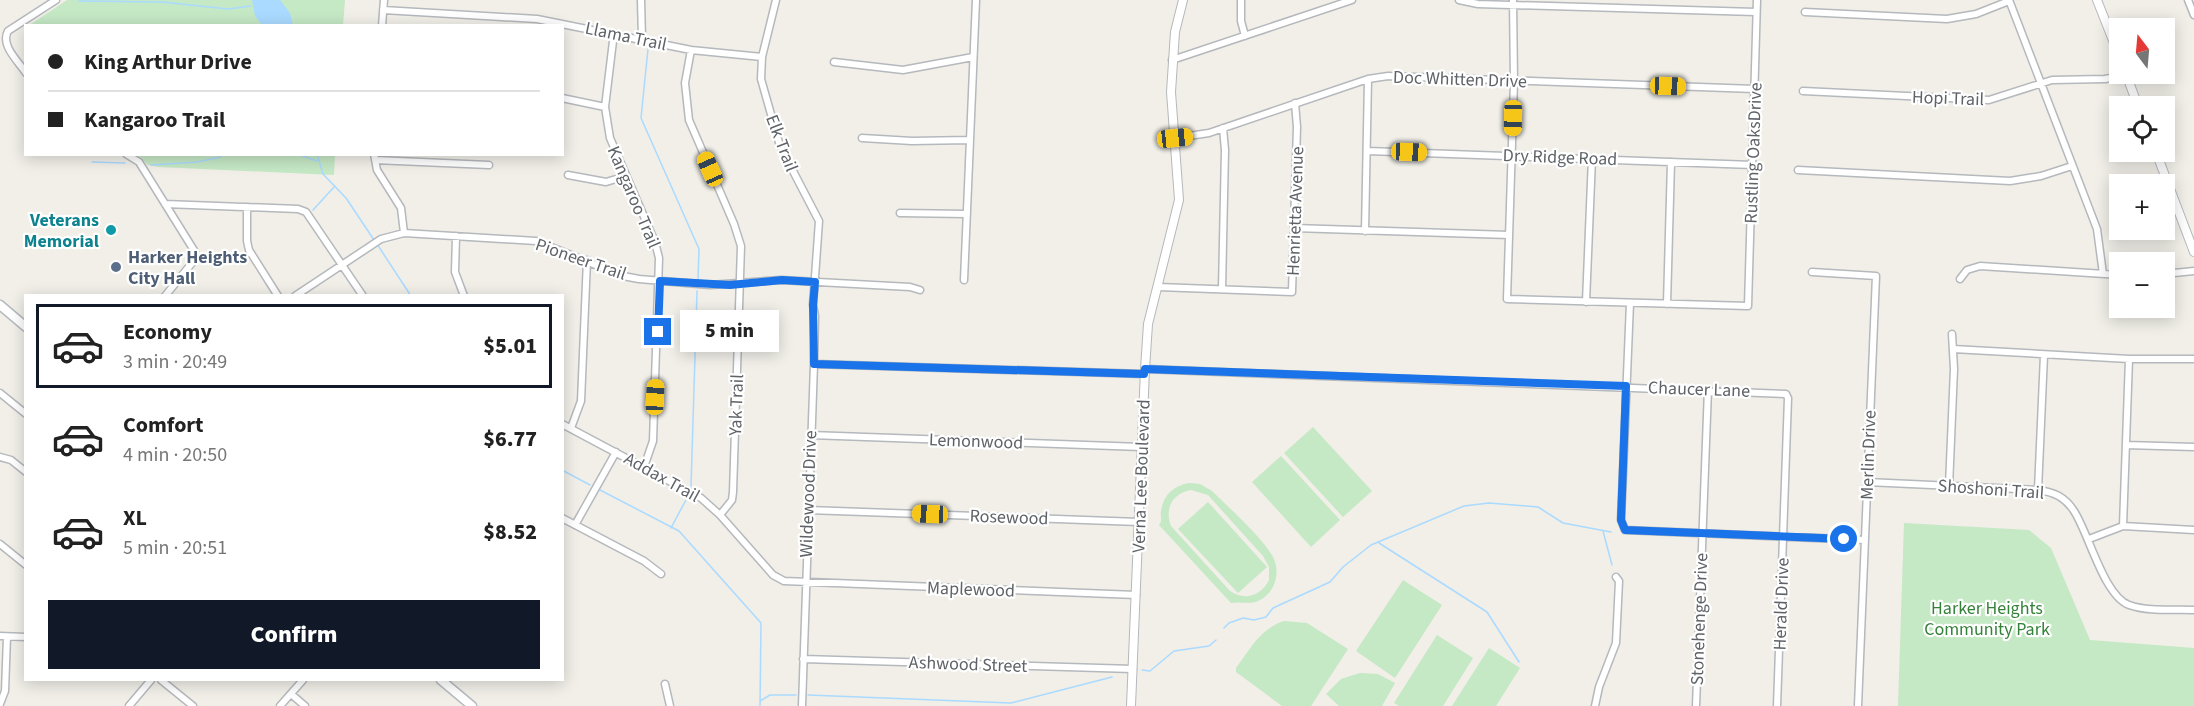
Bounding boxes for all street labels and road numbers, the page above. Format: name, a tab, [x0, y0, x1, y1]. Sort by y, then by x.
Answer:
street label: Llama Trail	[583, 16, 669, 57]
street label: Doc Whitten Drive	[1393, 65, 1527, 94]
street label: Rustling OaksDrive	[1739, 82, 1768, 224]
street label: Hopi Trail	[1911, 85, 1985, 112]
street label: Elk Trail	[759, 111, 804, 175]
street label: Kangaroo Trail	[601, 142, 666, 252]
street label: Dry Ridge Road	[1502, 143, 1618, 172]
street label: Henrietta Avenue	[1281, 146, 1310, 276]
street label: Pioneer Trail	[532, 232, 630, 287]
street label: Yak Trail	[723, 374, 750, 437]
street label: Chaucer Lane	[1648, 375, 1751, 404]
street label: Verna Lee Boulevard	[1126, 399, 1157, 553]
street label: Merlin Drive	[1854, 410, 1883, 500]
street label: Lemonwood	[928, 427, 1024, 456]
street label: Wildewood Drive	[794, 430, 823, 558]
street label: Addax Trail	[619, 446, 704, 509]
street label: Shoshoni Trail	[1937, 473, 2045, 506]
street label: Rosewood	[969, 504, 1049, 531]
street label: Stonehenge Drive	[1685, 552, 1714, 686]
street label: Herald Drive	[1767, 557, 1796, 651]
street label: Maplewood	[927, 575, 1015, 604]
street label: Ashwood Street	[908, 650, 1028, 679]

